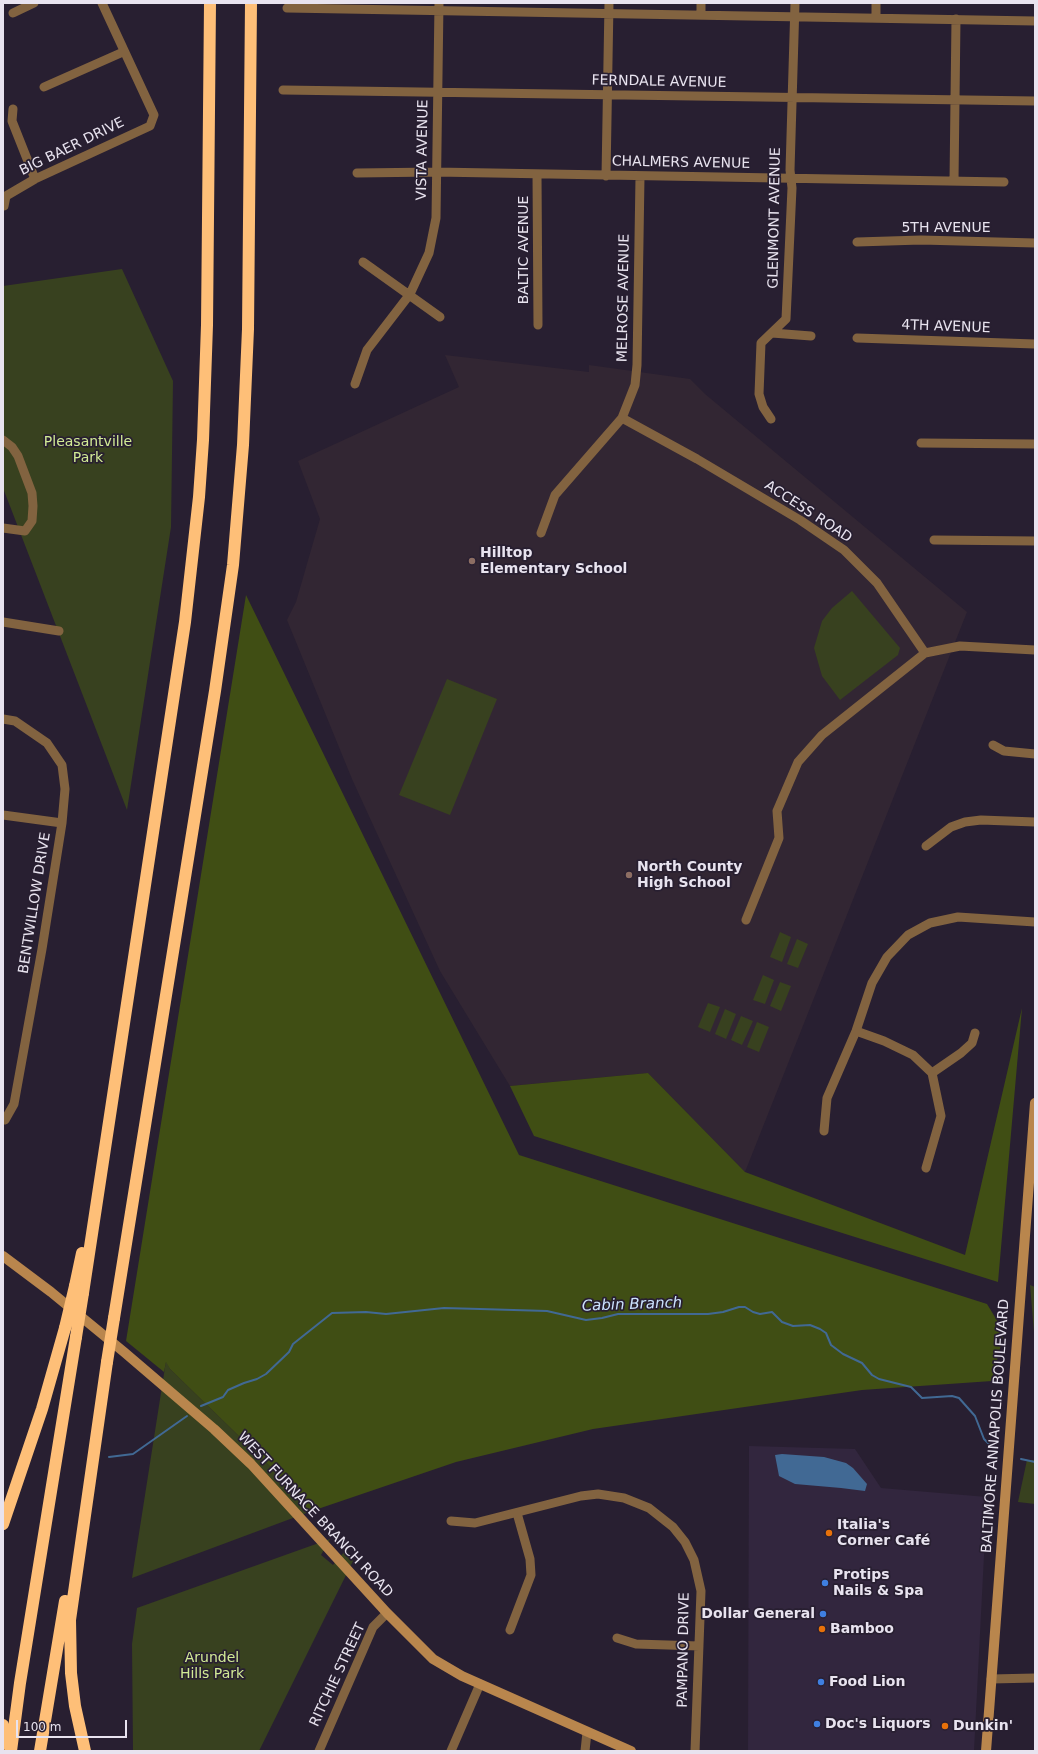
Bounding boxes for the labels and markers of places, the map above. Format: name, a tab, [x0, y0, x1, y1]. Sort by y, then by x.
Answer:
place label: Hilltop Elementary School	[480, 545, 627, 578]
marker: Hilltop Elementary School	[467, 556, 477, 566]
place label: North County High School	[637, 859, 742, 892]
marker: North County High School	[624, 870, 634, 880]
place label: Italia's Corner Café	[837, 1517, 930, 1550]
marker: Italia's Corner Café	[824, 1528, 834, 1538]
place label: Protips Nails & Spa	[833, 1567, 924, 1600]
marker: Protips Nails & Spa	[820, 1578, 830, 1588]
place label: Dollar General	[701, 1606, 815, 1622]
marker: Dollar General	[818, 1609, 828, 1619]
place label: Bamboo	[830, 1621, 894, 1637]
marker: Bamboo	[817, 1624, 827, 1634]
place label: Food Lion	[829, 1674, 905, 1690]
marker: Food Lion	[816, 1677, 826, 1687]
place label: Doc's Liquors	[825, 1716, 931, 1732]
place label: Dunkin'	[953, 1718, 1013, 1734]
marker: Doc's Liquors	[812, 1719, 822, 1729]
marker: Dunkin'	[940, 1721, 950, 1731]

